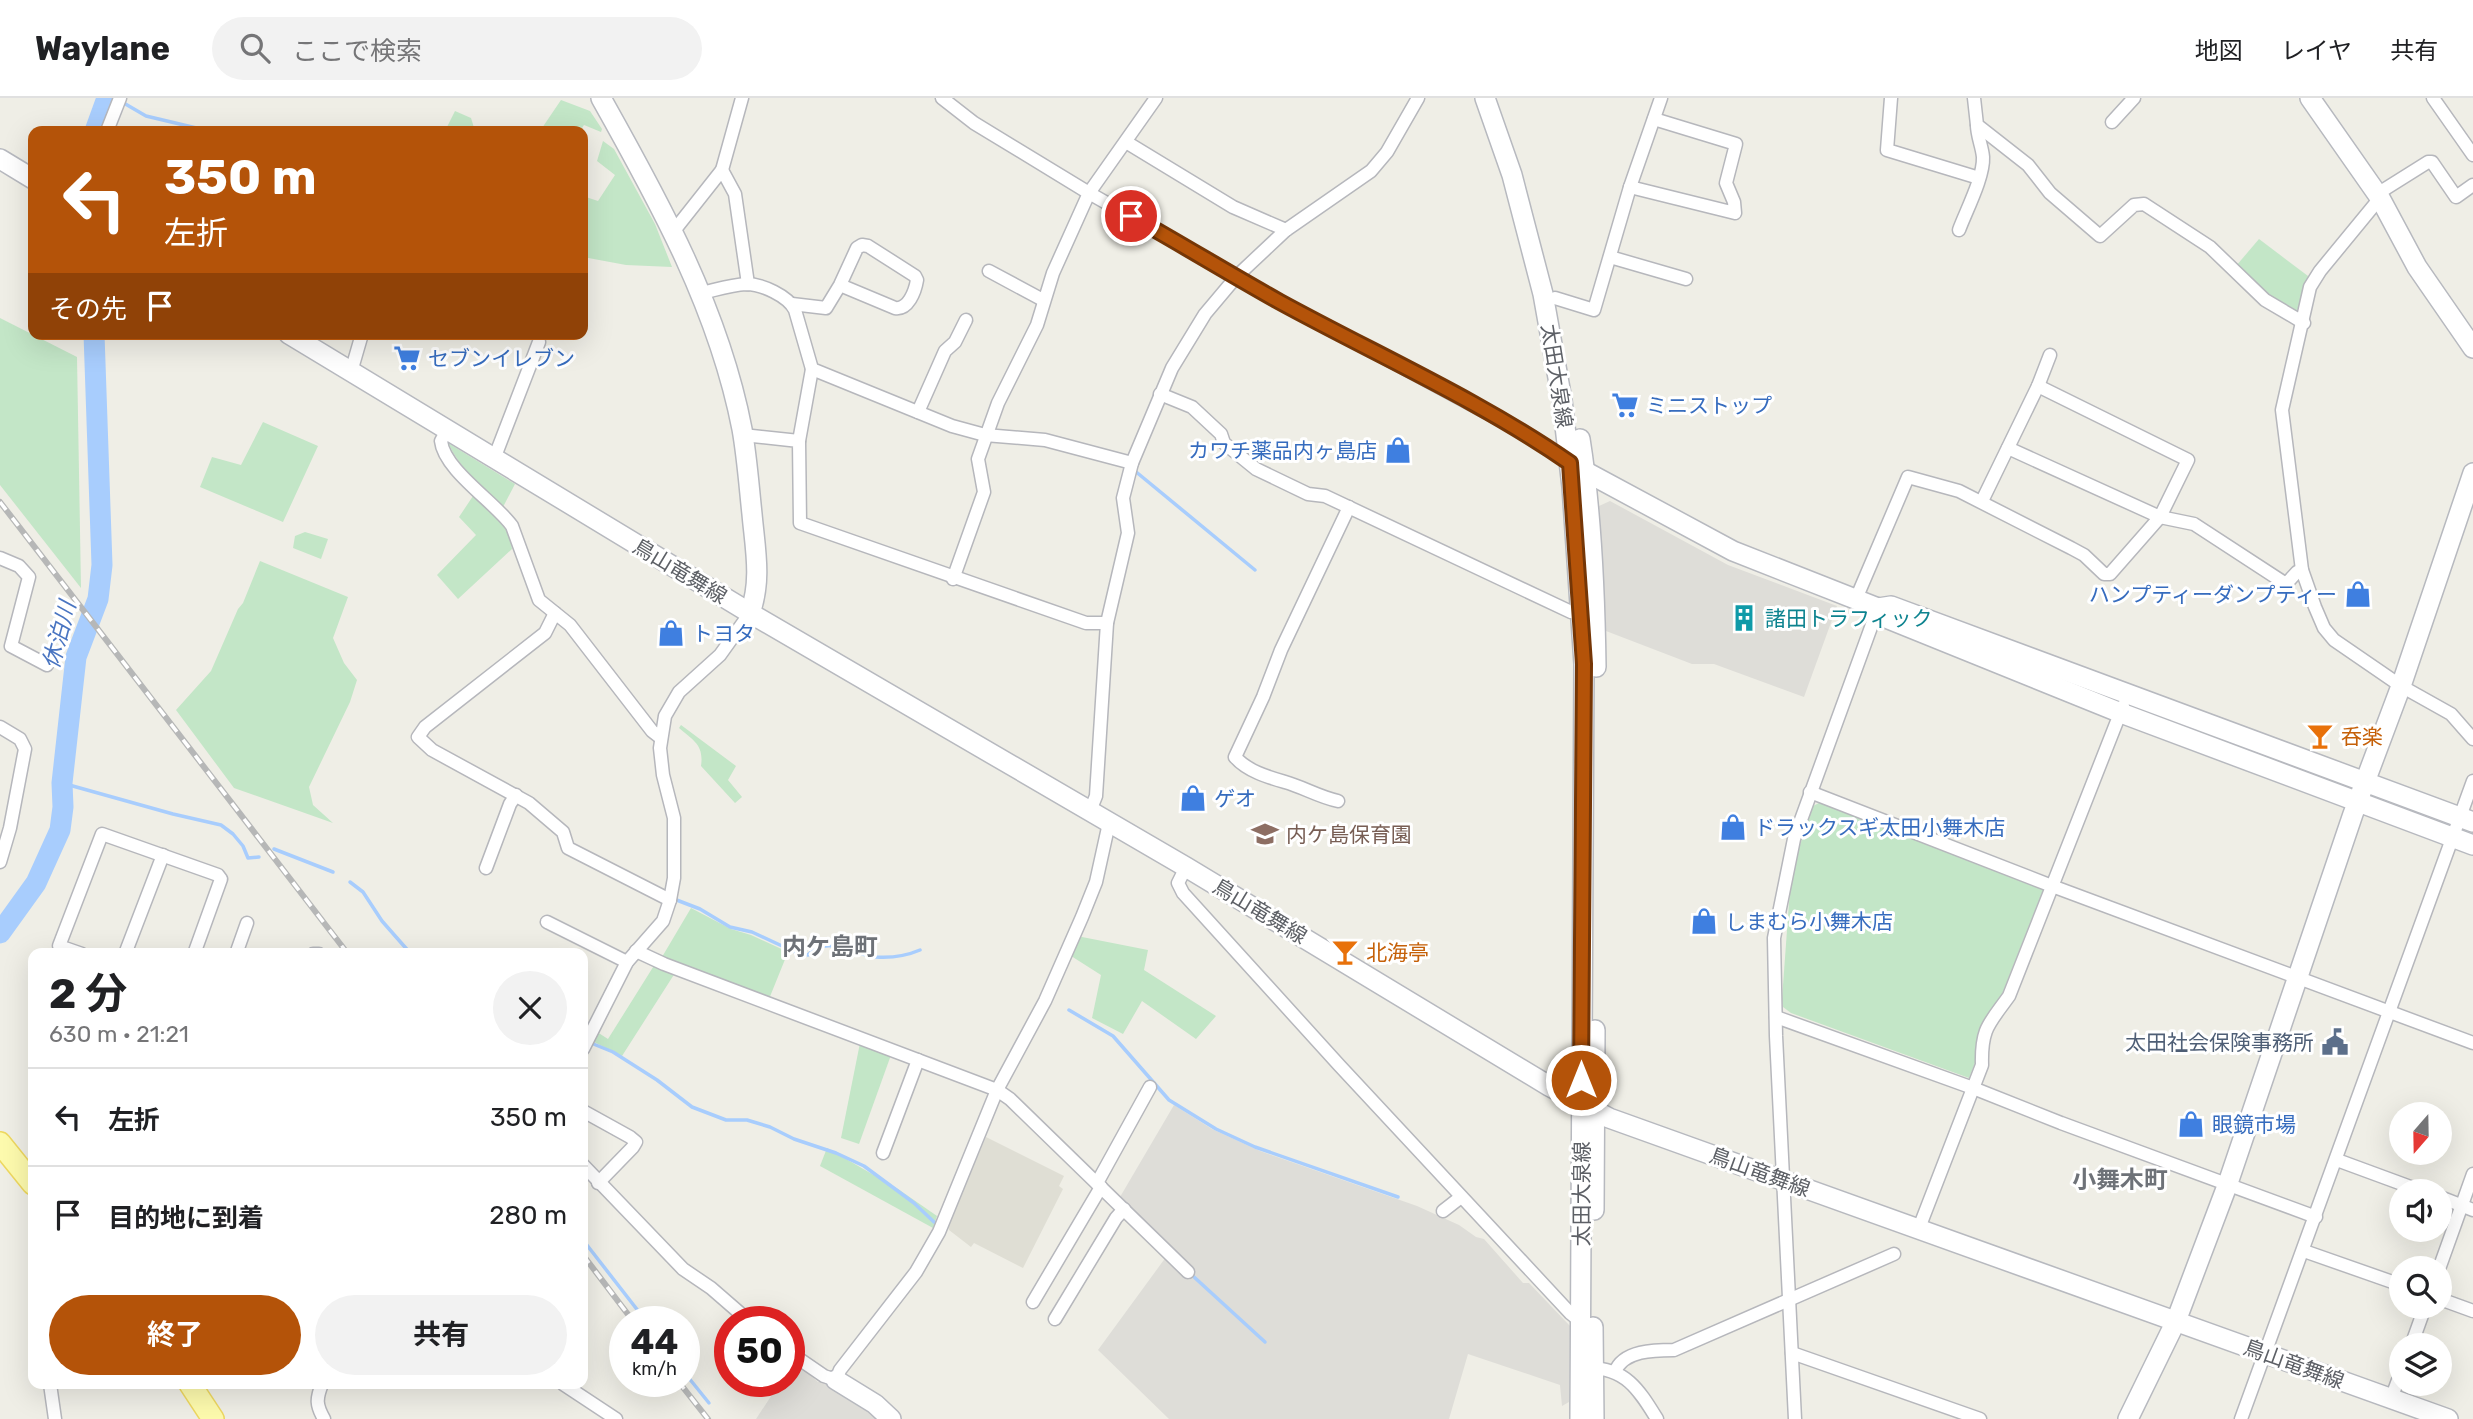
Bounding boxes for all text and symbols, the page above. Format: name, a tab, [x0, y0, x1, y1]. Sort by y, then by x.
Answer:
search box	[212, 17, 702, 80]
text: Waylane	[35, 29, 170, 68]
icon: search	[236, 29, 274, 67]
text: ここで検索	[292, 36, 422, 67]
text: 地図	[2195, 37, 2243, 65]
text: レイヤ	[2281, 37, 2352, 65]
text: 共有	[2390, 37, 2438, 65]
text: 350 m	[164, 148, 317, 206]
icon: left	[49, 154, 140, 245]
pin	[1101, 186, 1161, 246]
icon: arrive	[1112, 197, 1150, 235]
text: 左折	[164, 214, 228, 252]
icon: arrive	[141, 287, 179, 325]
text: その先	[49, 294, 127, 325]
street label: 太田大泉線	[1536, 322, 1578, 430]
supermarket icon: セブンイレブン	[392, 343, 422, 373]
place label: セブンイレブン	[428, 346, 575, 371]
supermarket icon: ミニストップ	[1610, 390, 1640, 420]
place label: ミニストップ	[1646, 393, 1772, 418]
shop icon: カワチ薬品内ヶ島店	[1383, 435, 1413, 465]
place label: カワチ薬品内ヶ島店	[1188, 438, 1377, 463]
street label: 鳥山竜舞線	[629, 533, 731, 609]
shop icon: ハンプティーダンプティー	[2343, 579, 2373, 609]
place label: ハンプティーダンプティー	[2089, 582, 2337, 607]
water label: 休泊川	[37, 595, 82, 672]
building icon: 諸田トラフィック	[1729, 603, 1759, 633]
place label: 諸田トラフィック	[1765, 606, 1933, 631]
shop icon: トヨタ	[656, 618, 686, 648]
place label: トヨタ	[692, 621, 755, 646]
bar icon: 呑楽	[2305, 721, 2335, 751]
place label: 呑楽	[2341, 724, 2383, 749]
shop icon: ゲオ	[1178, 783, 1208, 813]
place label: ゲオ	[1214, 786, 1256, 811]
shop icon: ドラックスギ太田小舞木店	[1718, 812, 1748, 842]
place label: ドラックスギ太田小舞木店	[1754, 815, 2005, 840]
school or university icon: 内ケ島保育園	[1250, 819, 1280, 849]
place label: 内ケ島保育園	[1286, 822, 1412, 847]
street label: 鳥山竜舞線	[1209, 873, 1311, 949]
shop icon: しまむら小舞木店	[1689, 906, 1719, 936]
place label: しまむら小舞木店	[1725, 909, 1893, 934]
district label: 内ケ島町	[782, 933, 878, 961]
bar icon: 北海亭	[1330, 937, 1360, 967]
place label: 北海亭	[1366, 940, 1429, 965]
text: 2 分	[49, 969, 127, 1019]
button: close	[493, 971, 567, 1045]
text: 630 m · 21:21	[49, 1020, 189, 1048]
public building icon: 太田社会保険事務所	[2320, 1027, 2350, 1057]
place label: 太田社会保険事務所	[2125, 1030, 2314, 1055]
position arrow	[1544, 1043, 1618, 1117]
icon: left	[49, 1098, 87, 1136]
text: 350 m	[490, 1102, 567, 1133]
north arrow	[2389, 1102, 2452, 1166]
map controls	[2389, 1102, 2452, 1396]
text: 左折	[108, 1105, 160, 1136]
shop icon: 眼鏡市場	[2176, 1109, 2206, 1139]
place label: 眼鏡市場	[2212, 1112, 2296, 1137]
street label: 太田大泉線	[1569, 1142, 1594, 1247]
street label: 鳥山竜舞線	[1706, 1142, 1814, 1202]
district label: 小舞木町	[2072, 1166, 2168, 1194]
button: sound	[2389, 1179, 2452, 1242]
icon: arrive	[49, 1196, 87, 1234]
text: 280 m	[489, 1200, 567, 1231]
text: 目的地に到着	[108, 1203, 264, 1234]
button: search	[2389, 1256, 2452, 1319]
button: 終了	[49, 1295, 301, 1375]
button: 共有	[315, 1295, 567, 1375]
speed limit sign: 50	[714, 1306, 805, 1397]
text: 44	[631, 1321, 678, 1363]
button: layers	[2389, 1333, 2452, 1396]
street label: 鳥山竜舞線	[2240, 1334, 2348, 1394]
text: km/h	[632, 1358, 677, 1380]

